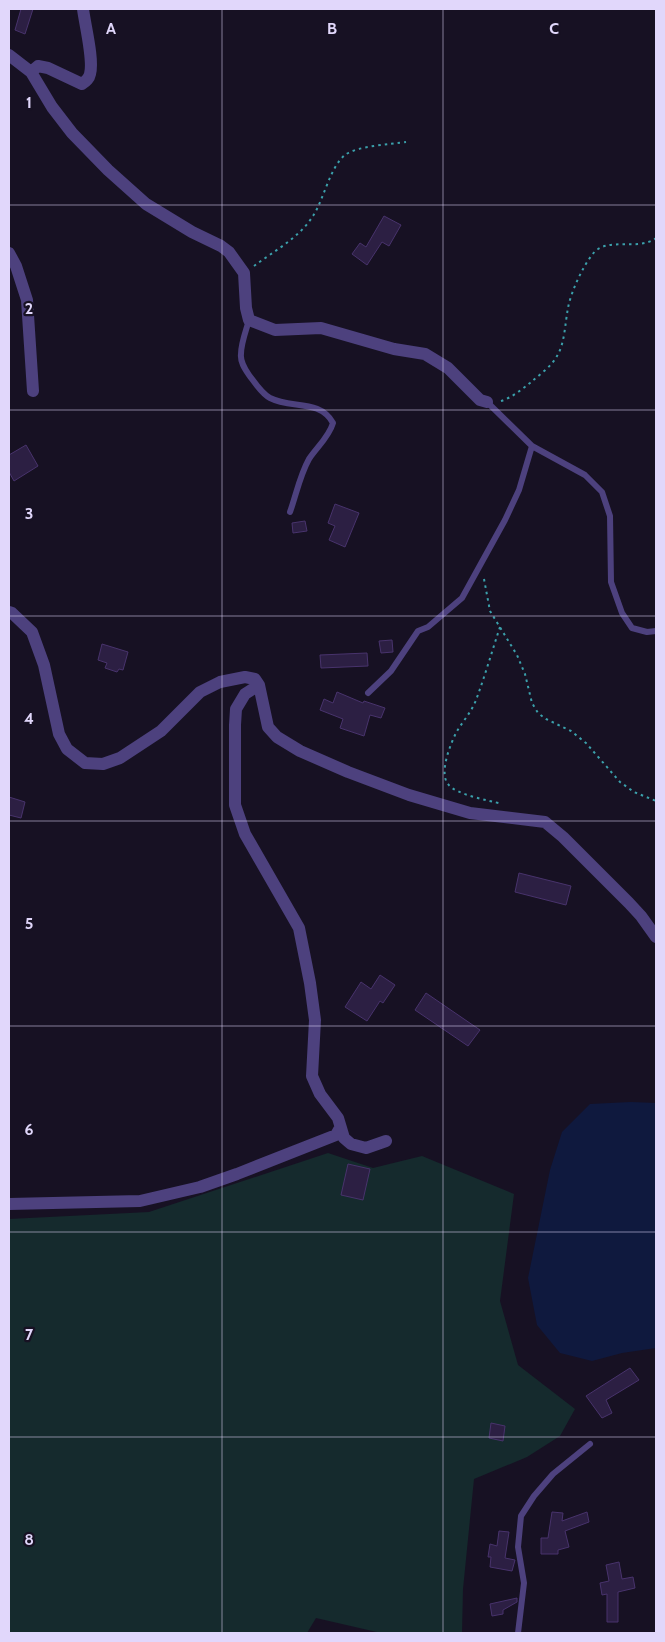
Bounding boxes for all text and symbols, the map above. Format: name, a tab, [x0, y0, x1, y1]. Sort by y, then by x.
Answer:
text: A	[106, 19, 116, 38]
text: B	[327, 19, 337, 38]
text: C	[549, 19, 559, 38]
text: 1	[26, 93, 32, 112]
text: 2	[25, 299, 33, 318]
text: 3	[25, 504, 33, 523]
text: 4	[24, 709, 34, 728]
text: 5	[25, 914, 33, 933]
text: 6	[25, 1120, 34, 1139]
text: 7	[25, 1325, 34, 1344]
text: 8	[24, 1530, 34, 1549]

